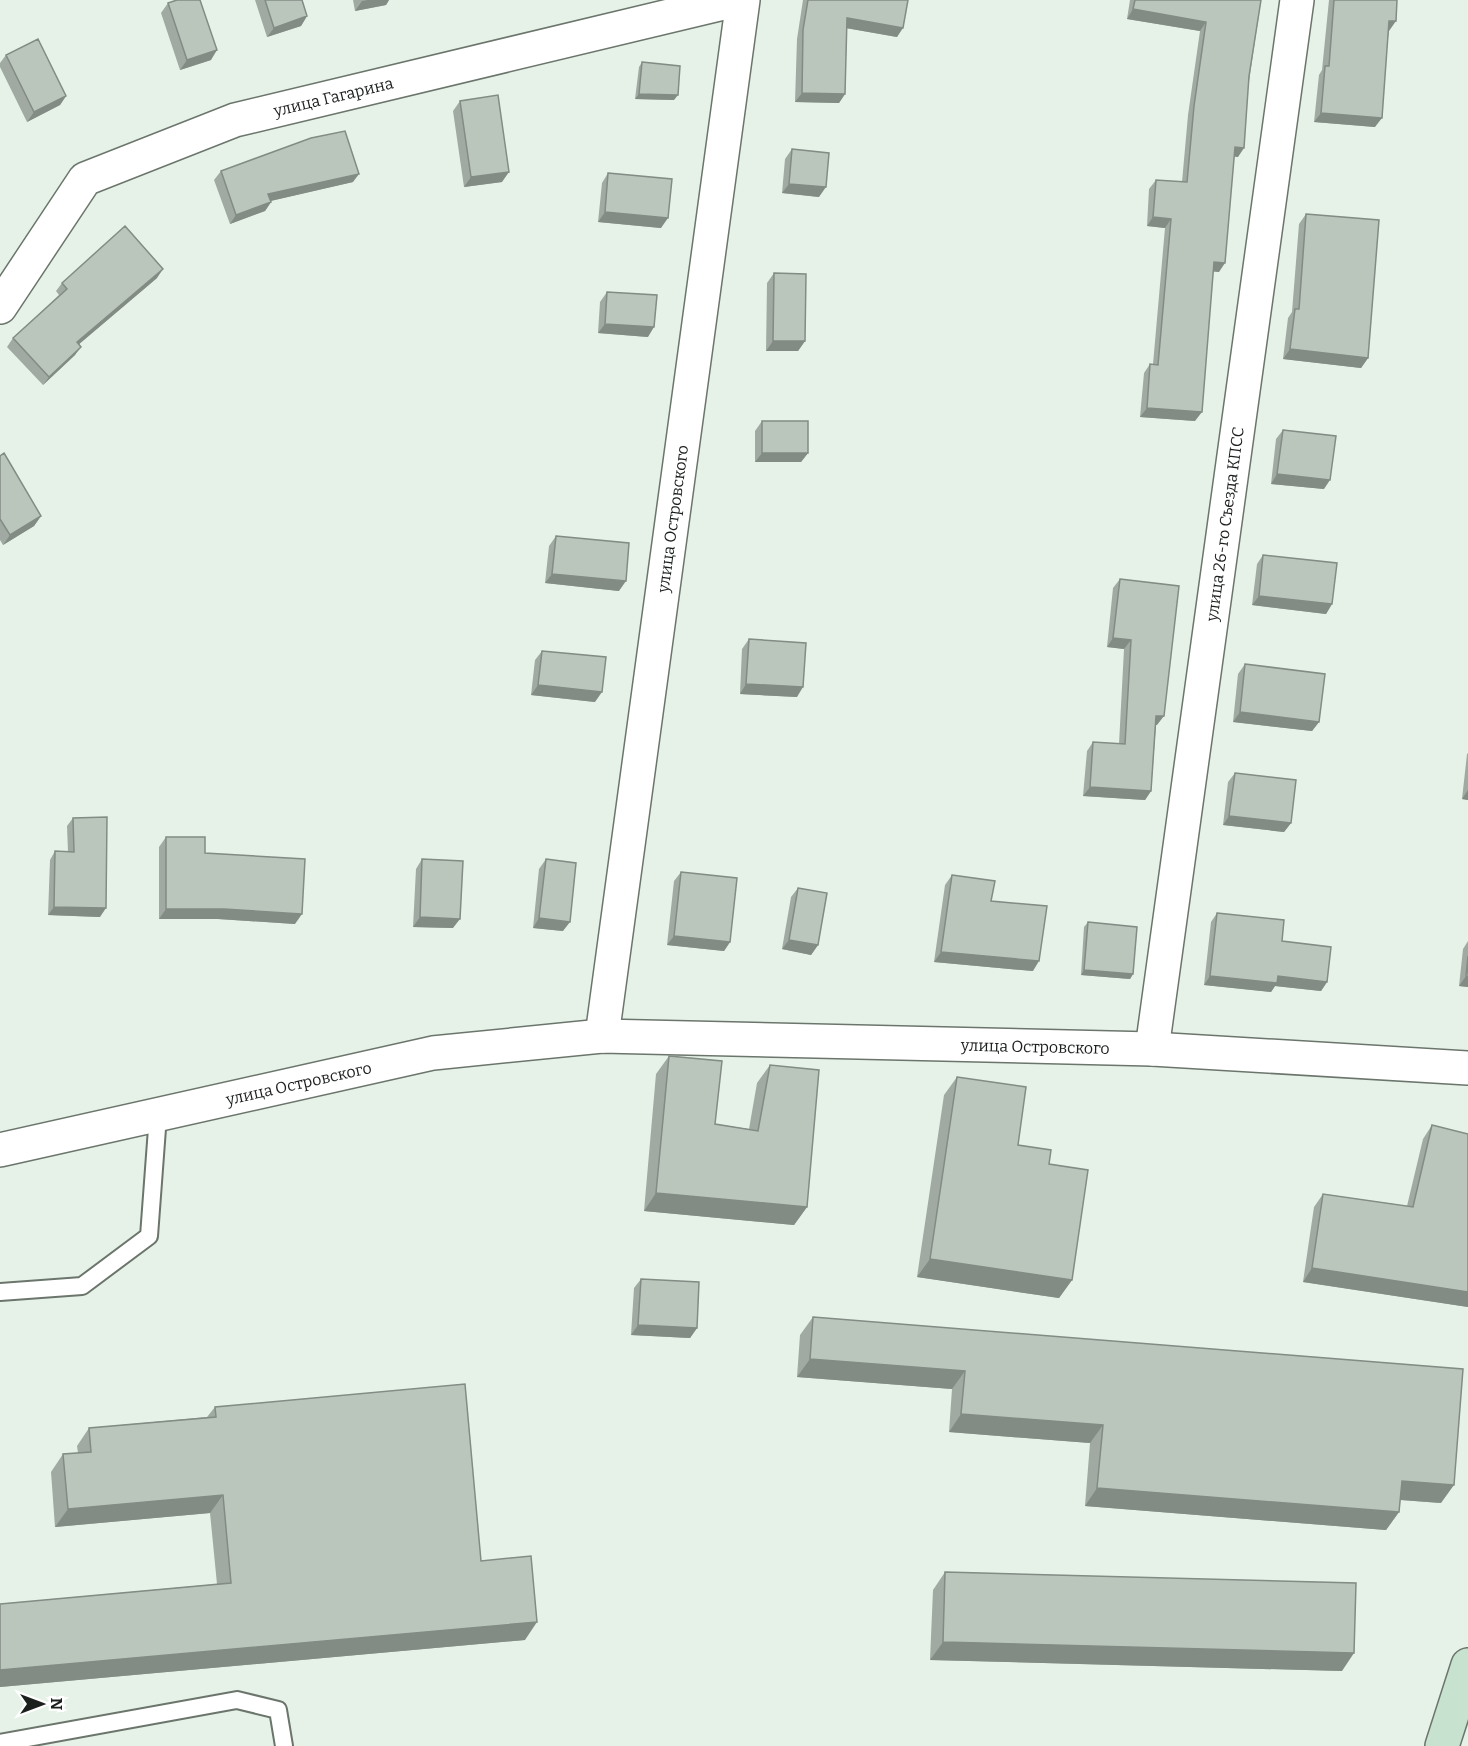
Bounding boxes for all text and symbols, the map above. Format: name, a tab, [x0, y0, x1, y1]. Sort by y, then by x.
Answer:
street label: улица Гагарина	[271, 73, 396, 121]
street label: улица 26-го Съезда КПСС	[1202, 426, 1248, 623]
street label: улица Островского	[653, 444, 692, 595]
street label: улица Островского	[960, 1035, 1110, 1058]
street label: улица Островского	[223, 1058, 373, 1109]
north arrow	[12, 1674, 72, 1734]
text: N	[47, 1698, 66, 1710]

